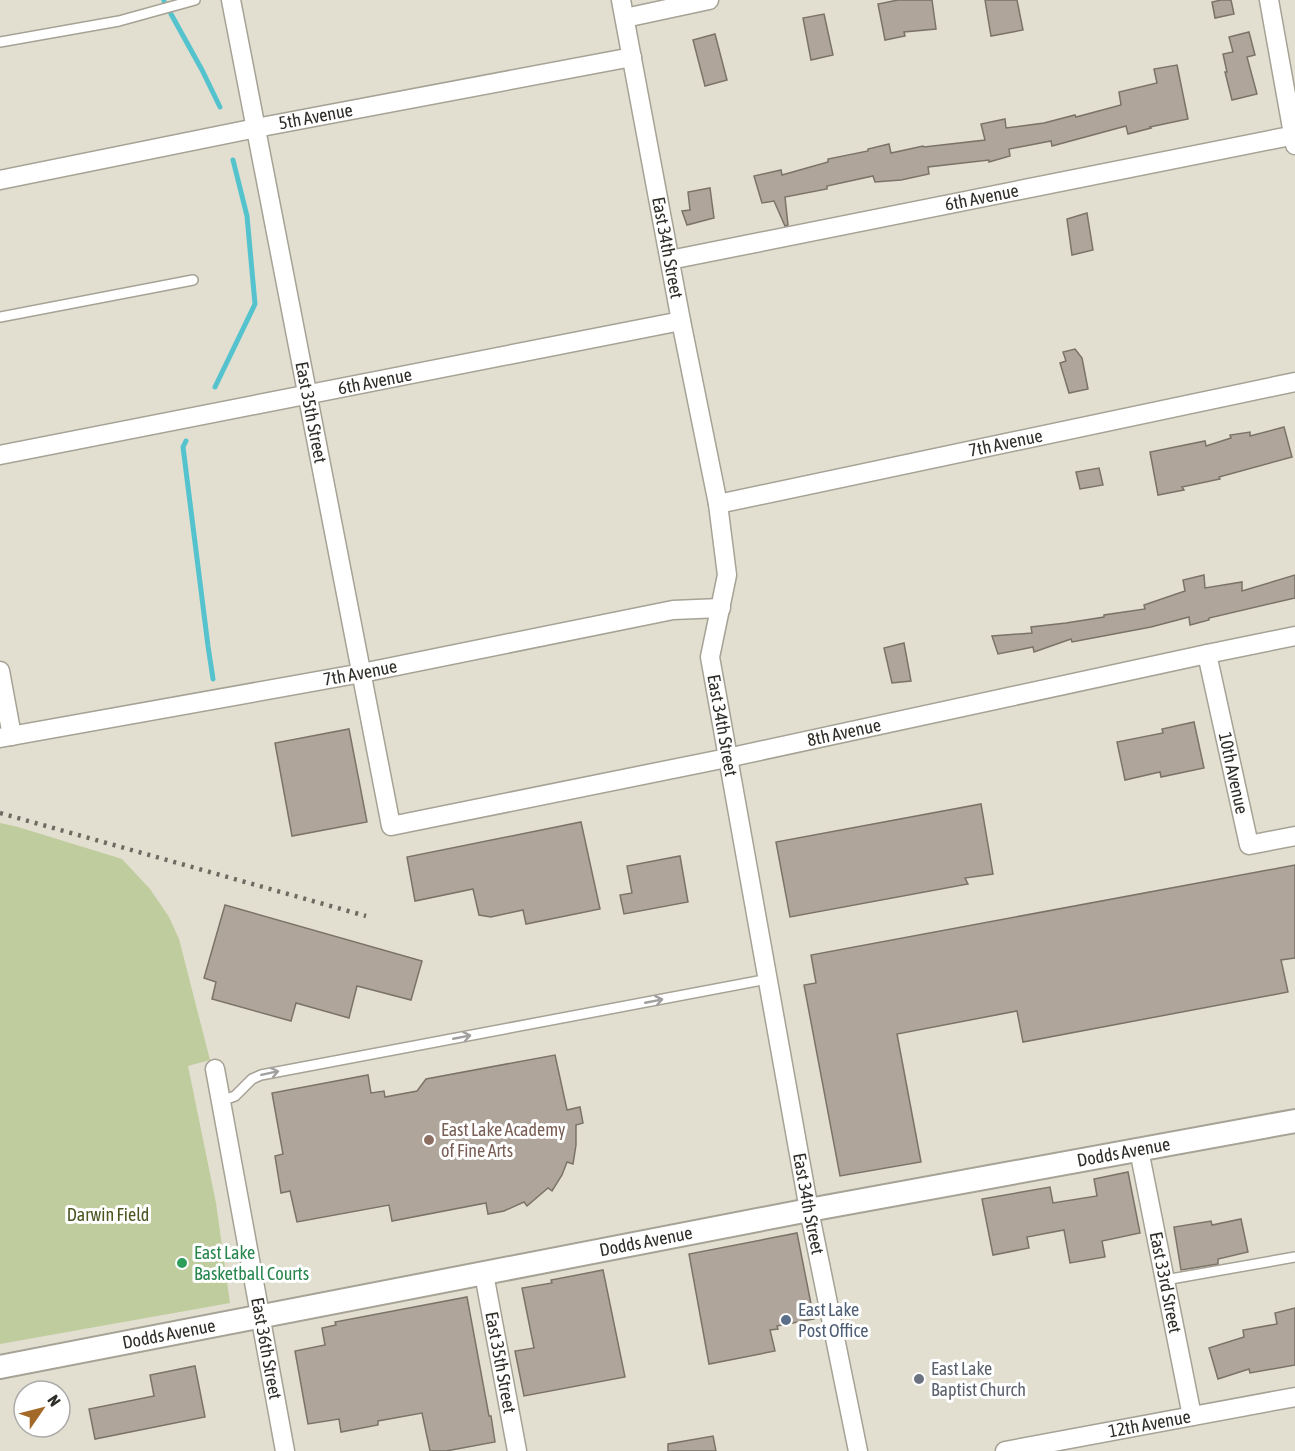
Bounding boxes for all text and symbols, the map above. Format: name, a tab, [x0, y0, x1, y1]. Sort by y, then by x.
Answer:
street label: 5th Avenue	[277, 99, 354, 133]
street label: 6th Avenue	[943, 180, 1020, 215]
street label: East 34th Street	[648, 195, 688, 300]
street label: East 35th Street	[291, 360, 331, 465]
street label: 6th Avenue	[336, 364, 413, 399]
street label: 7th Avenue	[967, 425, 1044, 461]
street label: 7th Avenue	[322, 655, 399, 690]
street label: East 34th Street	[703, 673, 742, 778]
street label: 8th Avenue	[805, 714, 883, 750]
street label: 10th Avenue	[1214, 730, 1253, 816]
one-way arrow	[643, 995, 663, 1006]
one-way arrow	[452, 1031, 471, 1042]
one-way arrow	[260, 1067, 280, 1078]
place label: East Lake Academy of Fine Arts	[441, 1119, 566, 1161]
marker: East Lake Academy of Fine Arts	[422, 1133, 436, 1147]
street label: Dodds Avenue	[1075, 1133, 1172, 1171]
street label: East 34th Street	[789, 1151, 829, 1256]
park label: Darwin Field	[67, 1204, 149, 1225]
street label: Dodds Avenue	[598, 1222, 694, 1260]
street label: East 33rd Street	[1146, 1230, 1186, 1335]
place label: East Lake Basketball Courts	[194, 1242, 309, 1284]
marker: East Lake Basketball Courts	[175, 1256, 189, 1270]
street label: East 36th Street	[247, 1296, 286, 1401]
place label: East Lake Post Office	[798, 1299, 868, 1341]
street label: East 35th Street	[481, 1310, 521, 1415]
marker: East Lake Post Office	[779, 1313, 793, 1327]
street label: Dodds Avenue	[120, 1314, 217, 1353]
place label: East Lake Baptist Church	[931, 1358, 1026, 1400]
marker: East Lake Baptist Church	[912, 1372, 926, 1386]
north arrow	[12, 1379, 72, 1439]
text: N	[44, 1391, 64, 1409]
street label: 12th Avenue	[1107, 1406, 1192, 1442]

